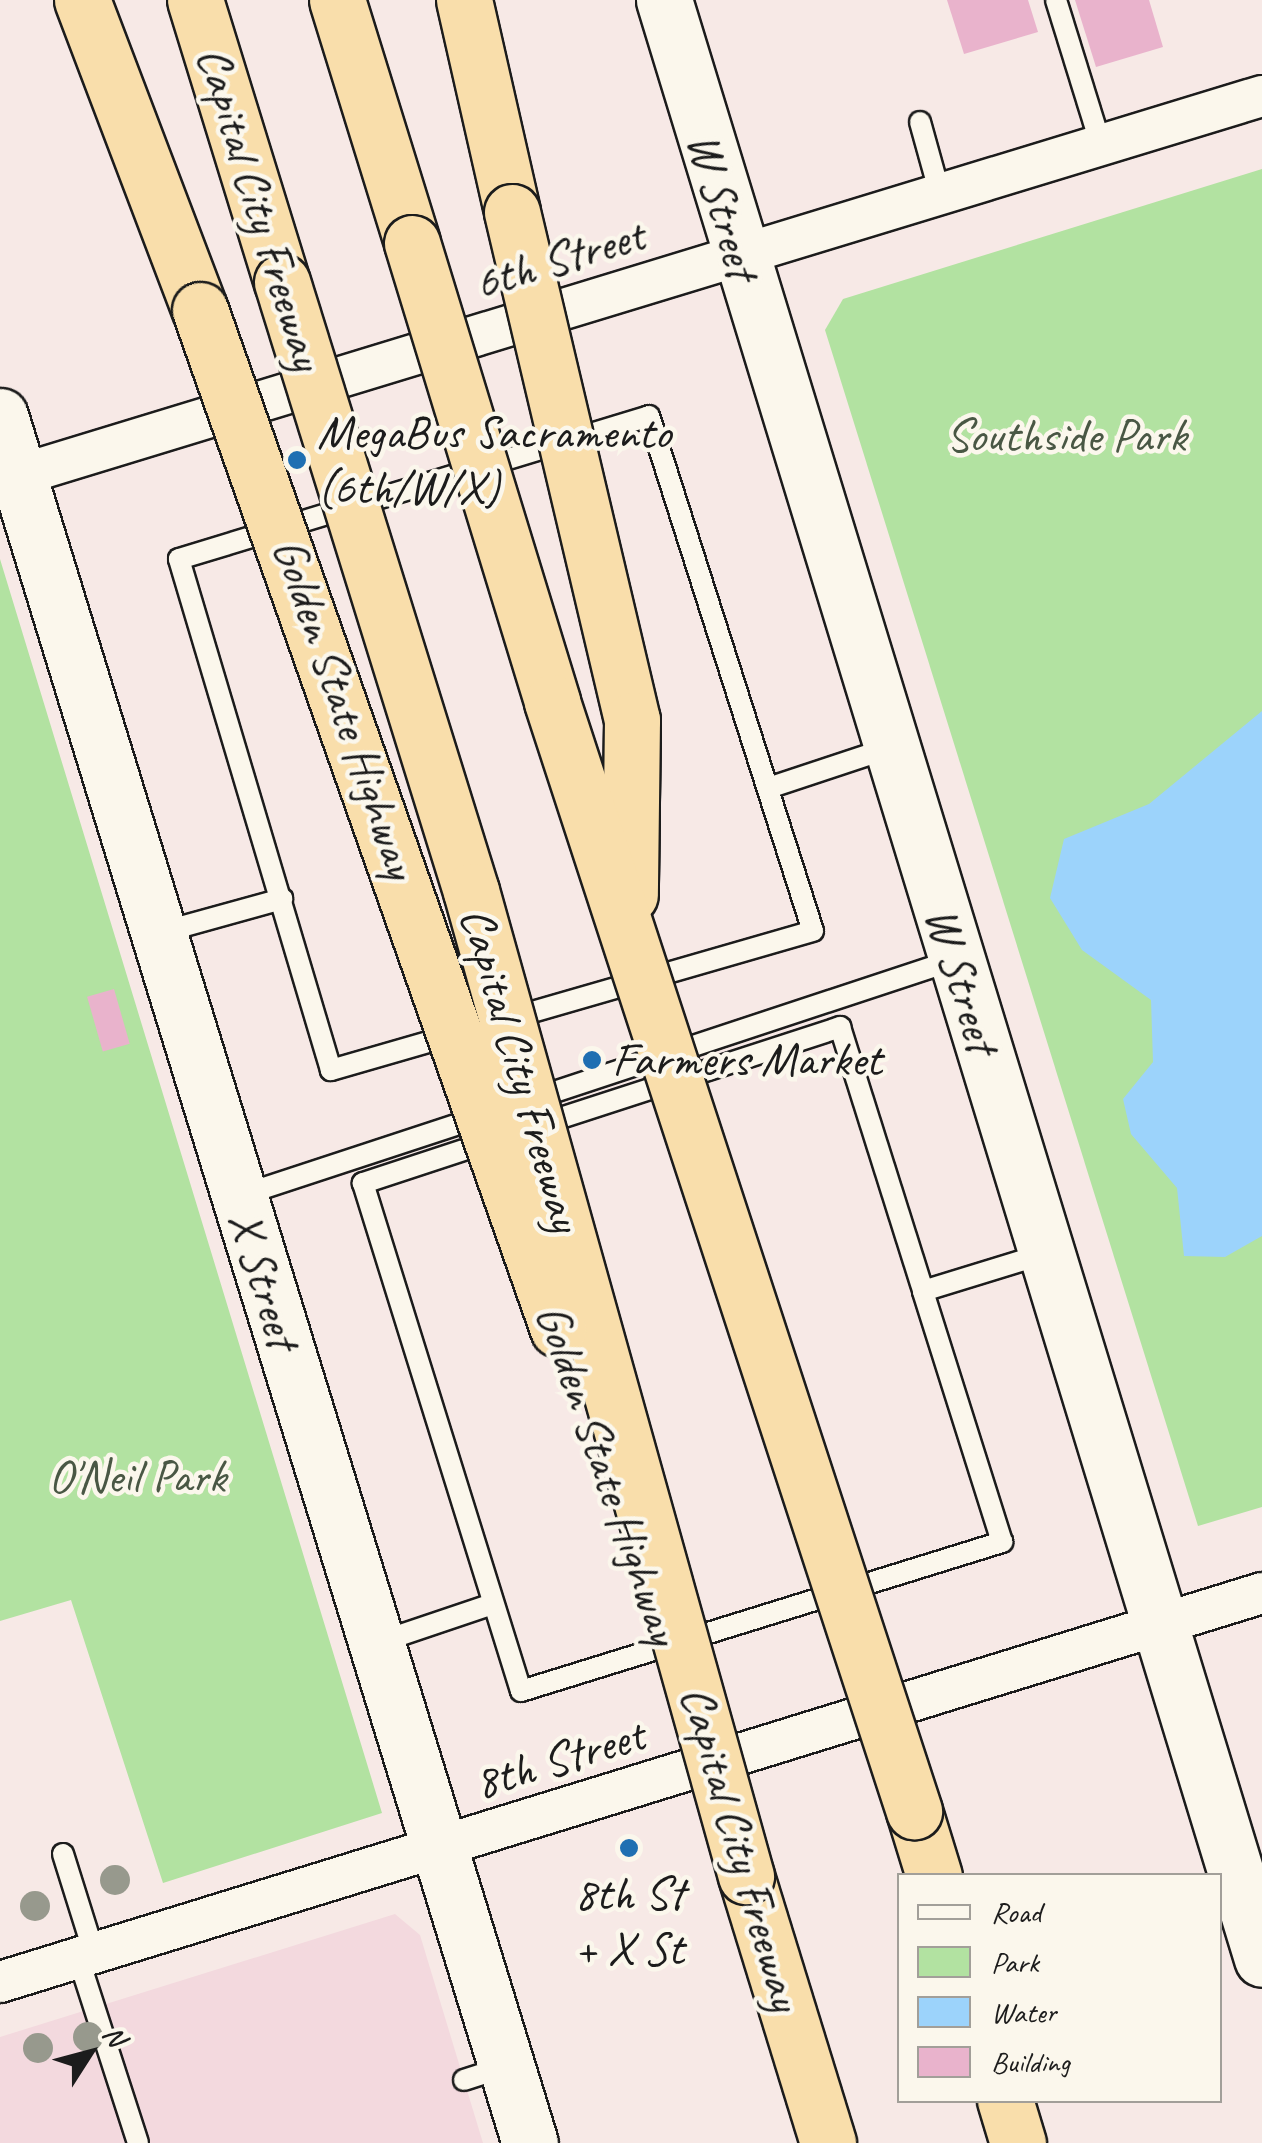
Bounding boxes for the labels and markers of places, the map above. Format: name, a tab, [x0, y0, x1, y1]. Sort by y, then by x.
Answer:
place label: MegaBus Sacramento (6th/W/X)	[317, 403, 668, 516]
marker: MegaBus Sacramento (6th/W/X)	[286, 449, 308, 471]
place label: Farmers Market	[612, 1031, 883, 1089]
marker: Farmers Market	[581, 1049, 603, 1071]
marker: 8th St + X St	[618, 1837, 640, 1859]
place label: 8th St + X St	[573, 1864, 685, 1977]

